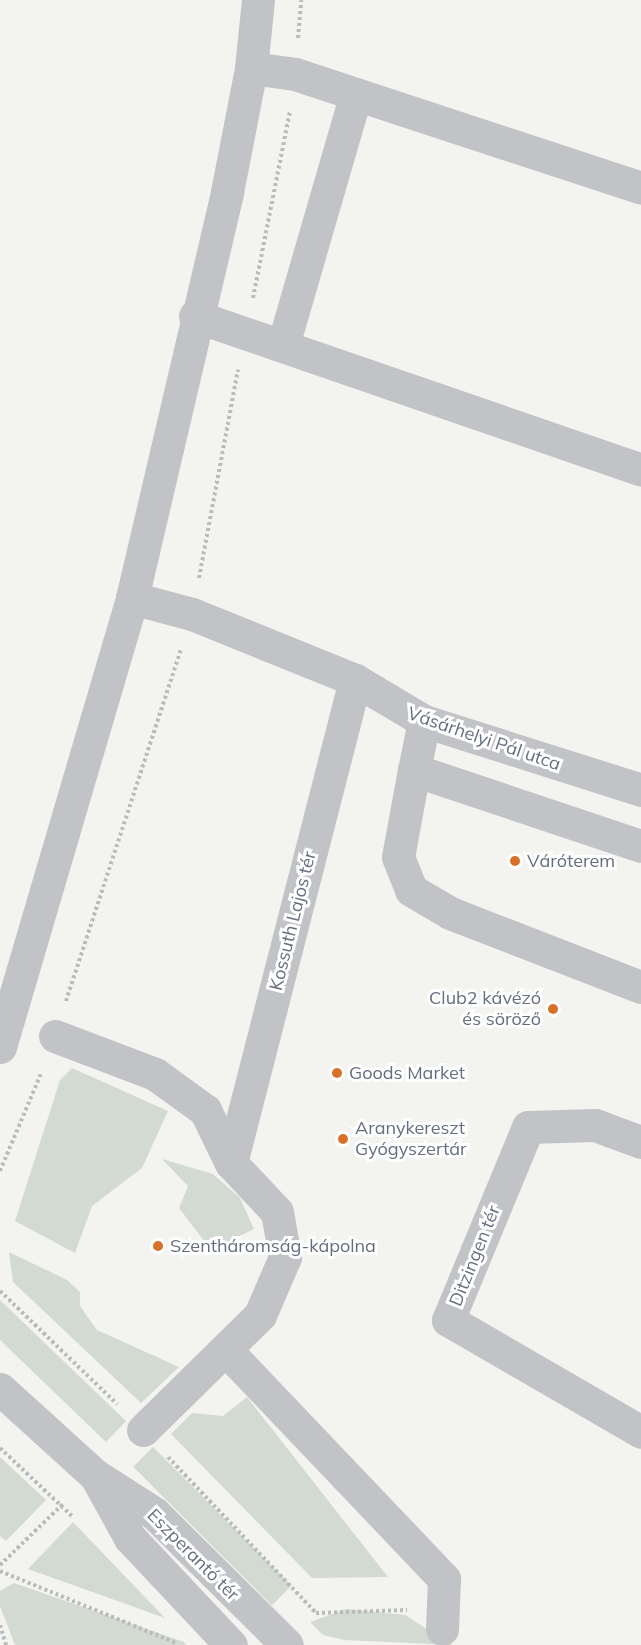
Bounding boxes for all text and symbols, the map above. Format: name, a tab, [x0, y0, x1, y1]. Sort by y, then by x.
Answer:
street label: Vásárhelyi Pál utca	[405, 703, 563, 775]
street label: Kossuth Lajos tér	[265, 849, 321, 993]
place label: Váróterem	[527, 850, 615, 872]
marker: Váróterem	[508, 854, 522, 868]
place label: Club2 kávézó és söröző	[429, 988, 541, 1030]
marker: Club2 kávézó és söröző	[546, 1002, 560, 1016]
place label: Goods Market	[349, 1062, 465, 1084]
marker: Goods Market	[330, 1066, 344, 1080]
place label: Aranykereszt Gyógyszertár	[355, 1118, 467, 1160]
marker: Aranykereszt Gyógyszertár	[336, 1132, 350, 1146]
street label: Ditzingen tér	[445, 1203, 505, 1309]
place label: Szentháromság-kápolna	[170, 1235, 376, 1257]
marker: Szentháromság-kápolna	[151, 1239, 165, 1253]
street label: Eszperantó tér	[143, 1505, 243, 1605]

